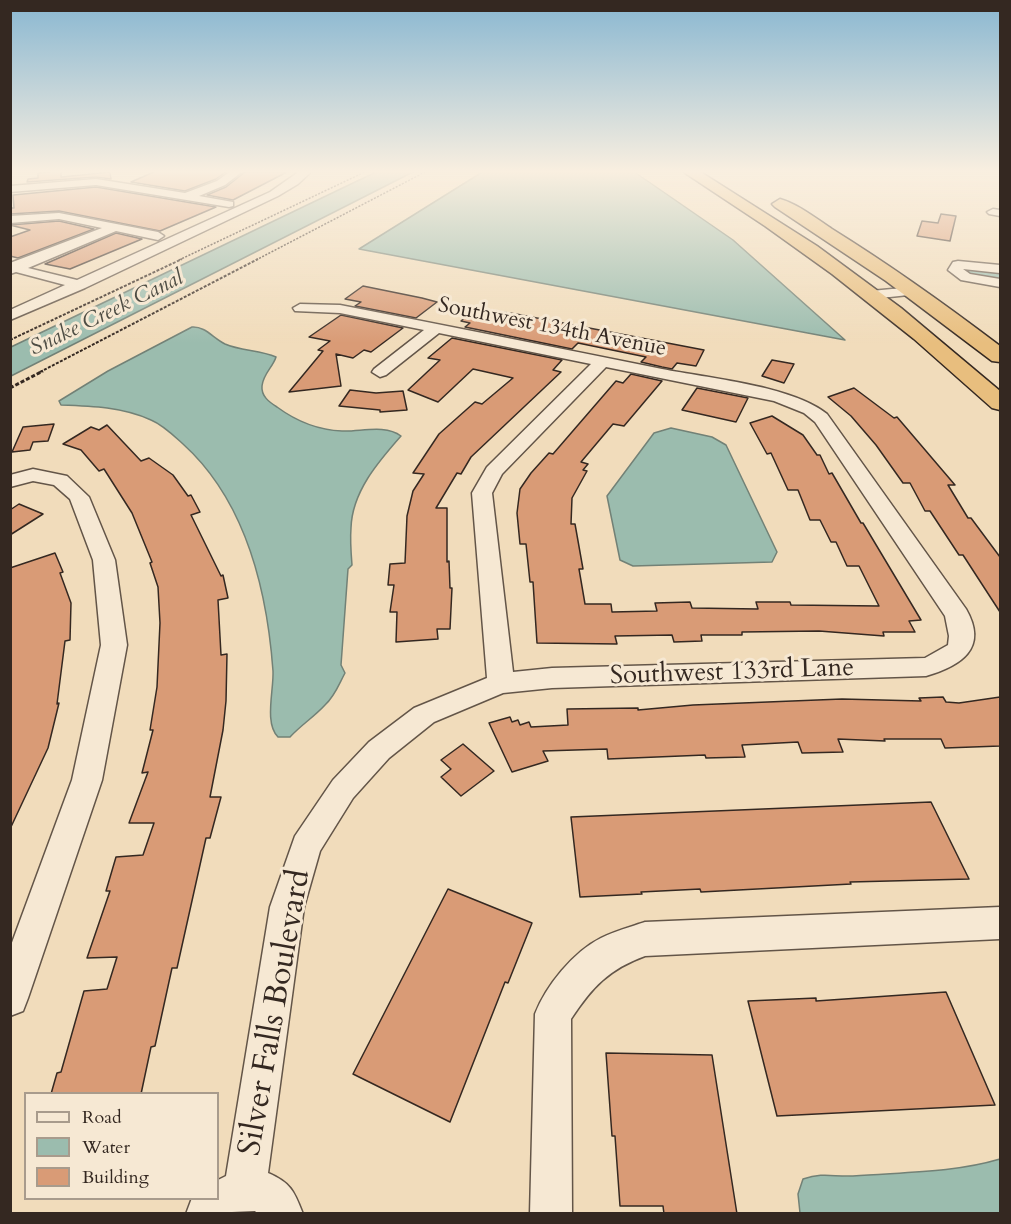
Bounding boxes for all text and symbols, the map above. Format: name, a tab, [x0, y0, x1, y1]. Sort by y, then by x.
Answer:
water label: Snake Creek Canal	[26, 265, 188, 363]
street label: Southwest 134th Avenue	[436, 293, 668, 363]
street label: Southwest 133rd Lane	[609, 653, 855, 693]
street label: Silver Falls Boulevard	[232, 867, 320, 1159]
legend	[24, 1092, 219, 1200]
text: Road	[82, 1105, 122, 1130]
text: Water	[82, 1135, 130, 1160]
text: Building	[82, 1165, 149, 1190]

